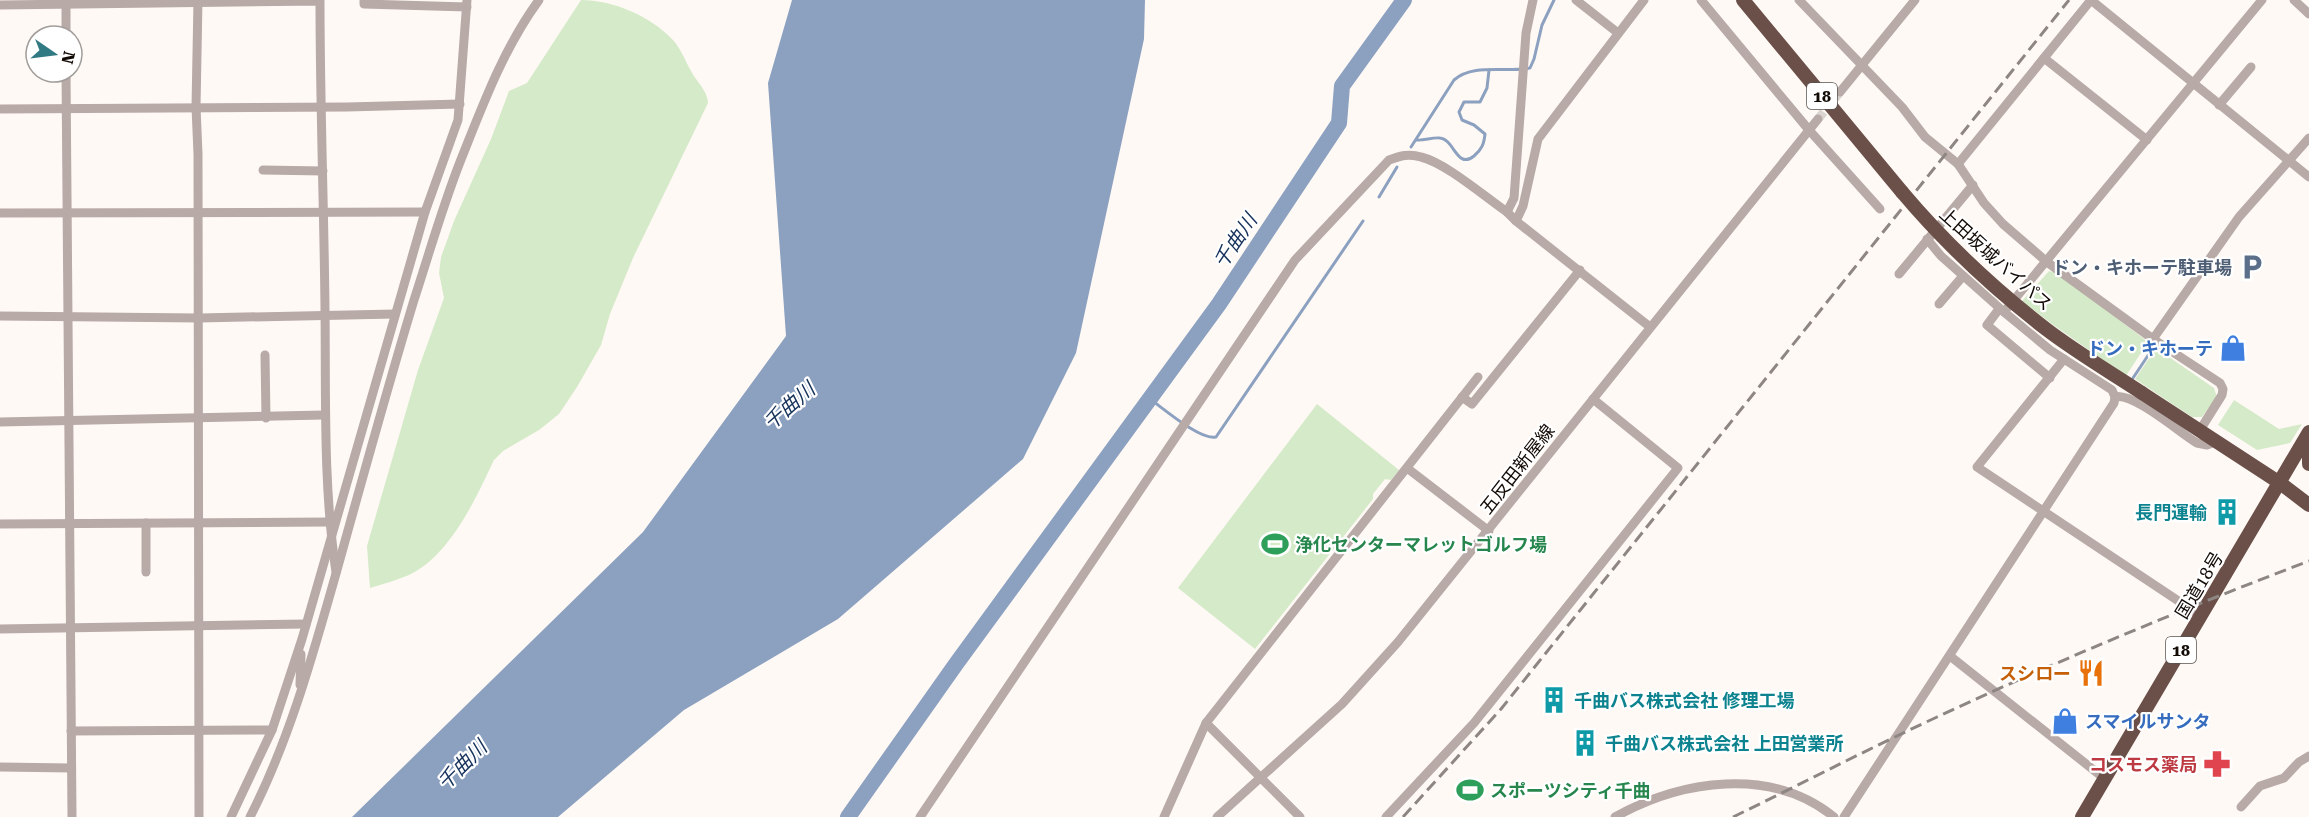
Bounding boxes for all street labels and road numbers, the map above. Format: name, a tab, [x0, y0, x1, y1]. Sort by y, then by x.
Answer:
road number: 18	[1807, 83, 1837, 109]
street label: 上田坂城バイパス	[1936, 203, 2056, 315]
street label: 五反田新屋線	[1475, 420, 1559, 518]
street label: 国道18号	[2171, 548, 2227, 622]
road number: 18	[2166, 637, 2196, 663]

